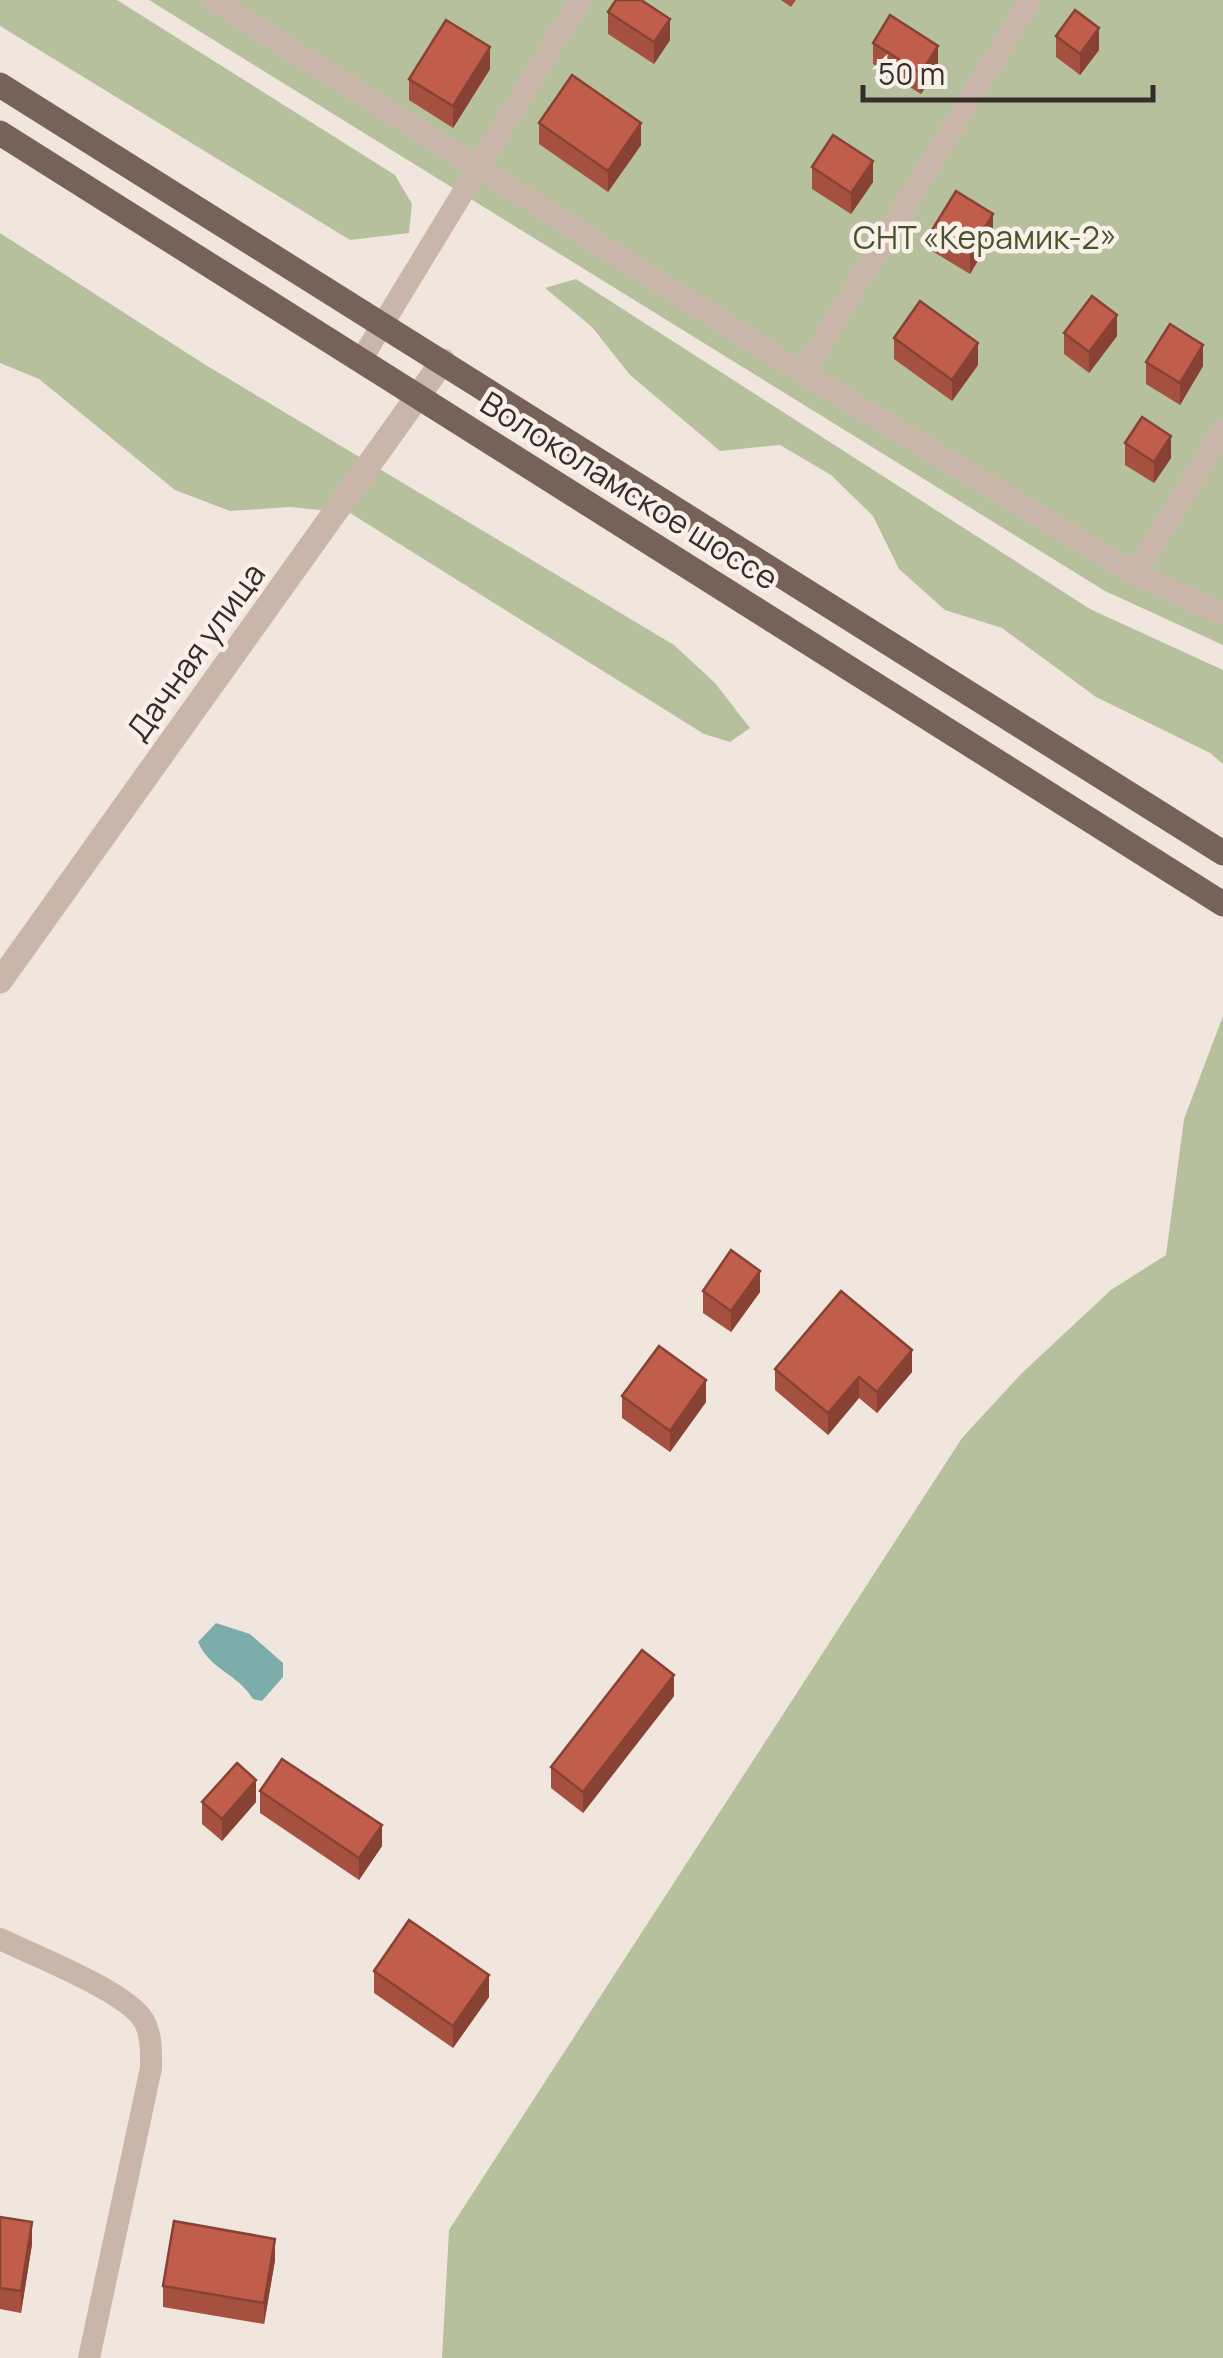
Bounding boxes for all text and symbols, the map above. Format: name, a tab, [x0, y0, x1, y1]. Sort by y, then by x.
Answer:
scale bar	[863, 40, 1153, 102]
text: 50 m	[878, 53, 945, 94]
park label: СНТ «Керамик-2»	[853, 215, 1117, 259]
street label: Волоколамское шоссе	[472, 381, 787, 600]
street label: Дачная улица	[116, 554, 275, 749]

